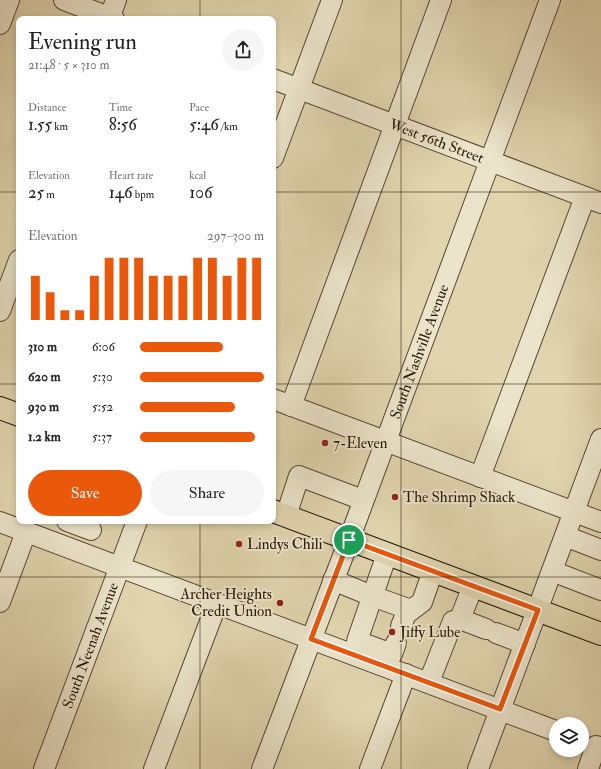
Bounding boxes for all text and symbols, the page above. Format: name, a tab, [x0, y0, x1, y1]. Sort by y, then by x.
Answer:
text: Evening run	[28, 28, 137, 56]
button: share	[222, 29, 264, 71]
text: 21:48 · 5 × 310 m	[28, 57, 110, 73]
text: Distance	[28, 101, 66, 114]
text: Time	[109, 101, 133, 114]
text: Pace	[189, 101, 209, 114]
text: 1.55	[28, 114, 52, 135]
text: 8:56	[109, 114, 137, 135]
text: 5:46	[189, 114, 219, 135]
street label: West 56th Street	[386, 114, 487, 167]
text: km	[52, 120, 68, 133]
text: /km	[219, 120, 238, 133]
text: Elevation	[28, 169, 70, 182]
text: Heart rate	[109, 169, 153, 182]
text: kcal	[189, 169, 206, 182]
text: 25	[28, 182, 44, 203]
text: 146	[109, 182, 132, 203]
text: 106	[189, 182, 213, 203]
text: m	[44, 188, 55, 201]
text: bpm	[132, 188, 154, 201]
text: Elevation	[28, 228, 78, 244]
text: 297–300 m	[207, 228, 264, 244]
street label: South Nashville Avenue	[385, 282, 453, 422]
text: 310 m	[28, 339, 57, 355]
text: 6:06	[92, 339, 115, 355]
text: 620 m	[28, 369, 61, 385]
text: 5:30	[92, 369, 113, 385]
text: 930 m	[28, 399, 59, 415]
text: 5:52	[92, 399, 113, 415]
text: 1.2 km	[28, 429, 61, 445]
text: 5:37	[92, 429, 112, 445]
place label: 7-Eleven	[333, 434, 388, 453]
marker: 7-Eleven	[320, 438, 330, 448]
button: Save	[28, 470, 142, 516]
button: Share	[150, 470, 264, 516]
place label: The Shrimp Shack	[403, 488, 515, 508]
marker: The Shrimp Shack	[390, 492, 400, 502]
pin	[332, 523, 366, 557]
icon: arrive	[338, 529, 360, 551]
place label: Lindys Chili	[247, 535, 323, 554]
marker: Lindys Chili	[234, 539, 244, 549]
street label: South Neenah Avenue	[58, 580, 123, 711]
place label: Archer Heights Credit Union	[179, 585, 272, 621]
marker: Archer Heights Credit Union	[275, 598, 285, 608]
place label: Jiffy Lube	[399, 623, 461, 643]
marker: Jiffy Lube	[387, 627, 397, 637]
map controls	[549, 717, 589, 757]
button: layers	[549, 717, 589, 757]

